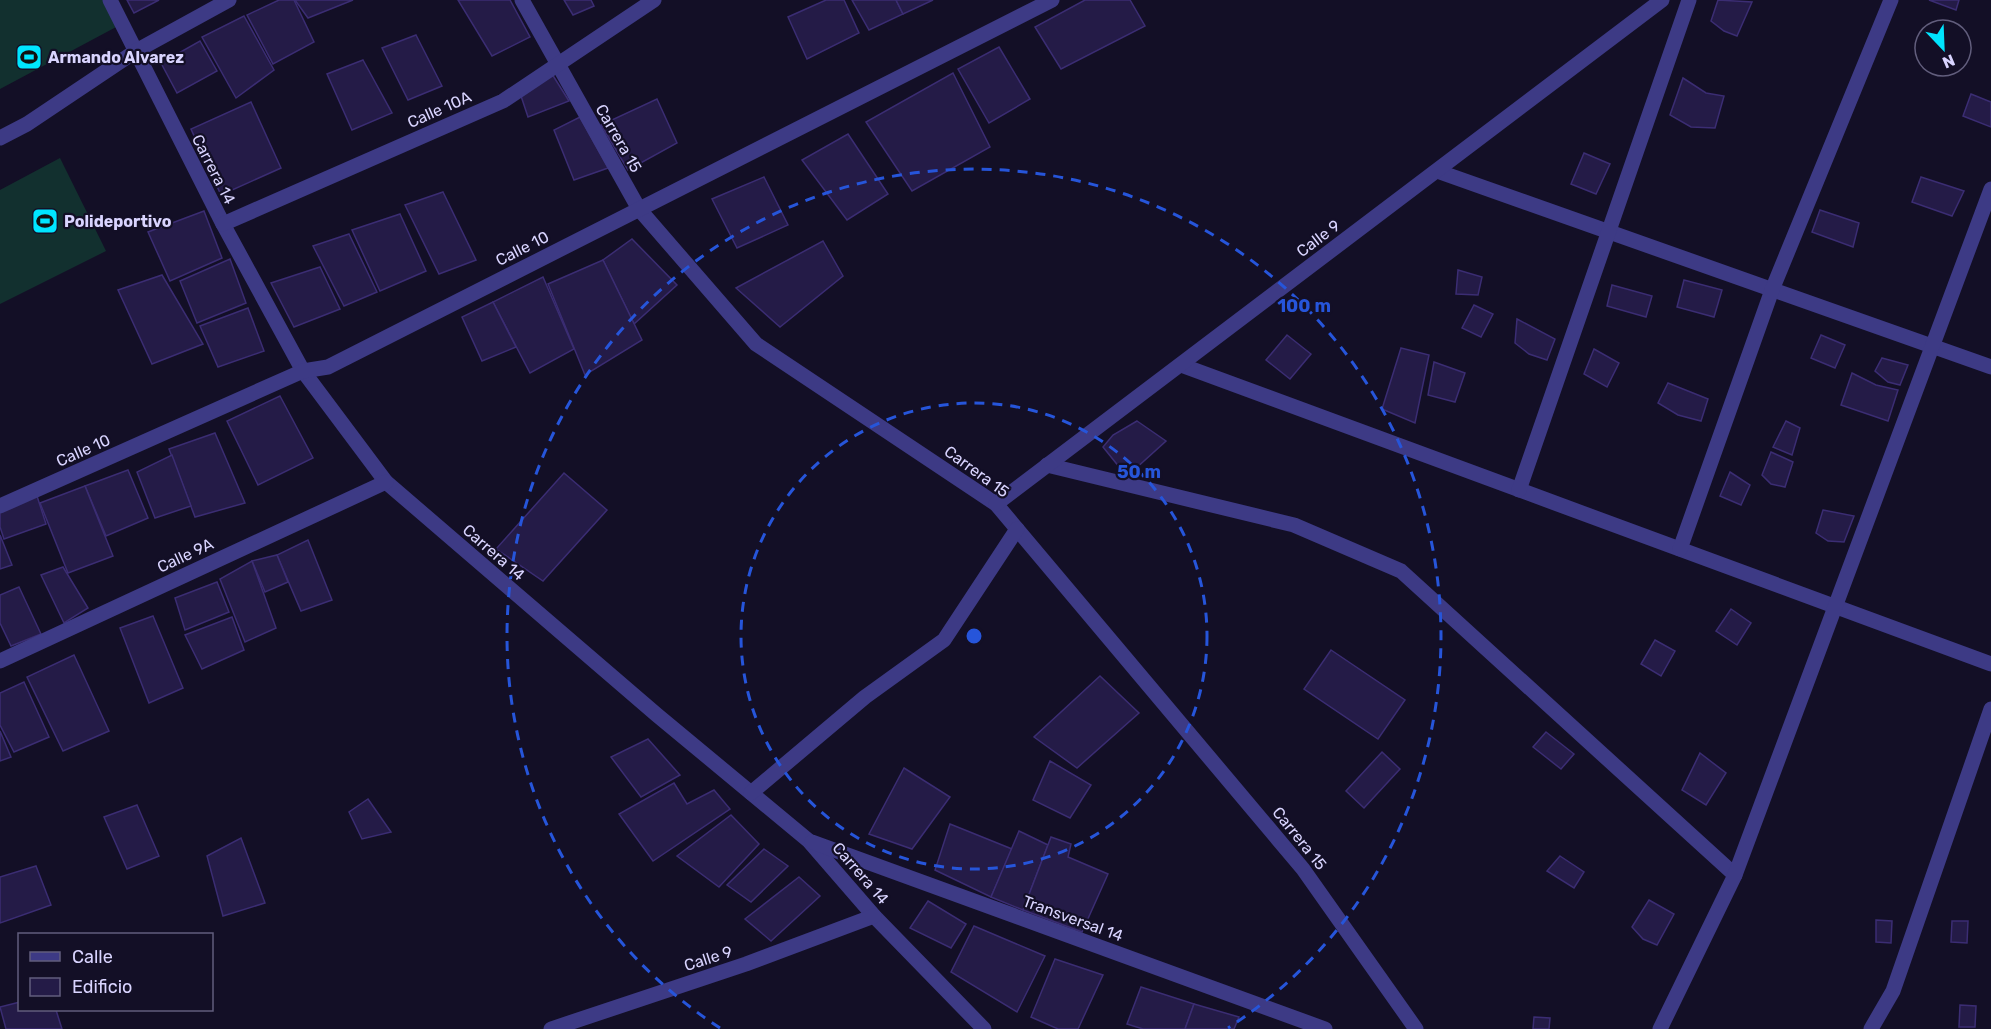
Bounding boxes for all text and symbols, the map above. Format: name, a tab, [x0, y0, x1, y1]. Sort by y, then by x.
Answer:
north arrow	[1913, 18, 1973, 78]
sports icon: Armando Alvarez	[14, 42, 44, 72]
place label: Armando Alvarez	[48, 48, 184, 67]
text: N	[1940, 50, 1958, 72]
street label: Calle 10A	[404, 87, 474, 132]
street label: Carrera 15	[591, 101, 646, 176]
street label: Carrera 14	[188, 131, 239, 207]
sports icon: Polideportivo	[30, 206, 60, 236]
place label: Polideportivo	[64, 212, 172, 231]
street label: Calle 9	[1293, 216, 1344, 261]
street label: Calle 10	[492, 227, 552, 270]
text: 100 m	[1277, 295, 1331, 317]
street label: Calle 10	[53, 430, 113, 471]
street label: Carrera 15	[941, 442, 1013, 501]
text: 50 m	[1117, 461, 1161, 483]
street label: Carrera 14	[459, 520, 529, 584]
street label: Calle 9A	[154, 534, 217, 577]
centre of rings	[964, 626, 984, 646]
street label: Carrera 15	[1268, 803, 1331, 874]
street label: Carrera 14	[829, 838, 893, 908]
street label: Transversal 14	[1020, 891, 1126, 945]
legend	[18, 933, 213, 1011]
street label: Calle 9	[682, 942, 735, 975]
text: Calle	[72, 946, 113, 968]
text: Edificio	[72, 976, 132, 998]

